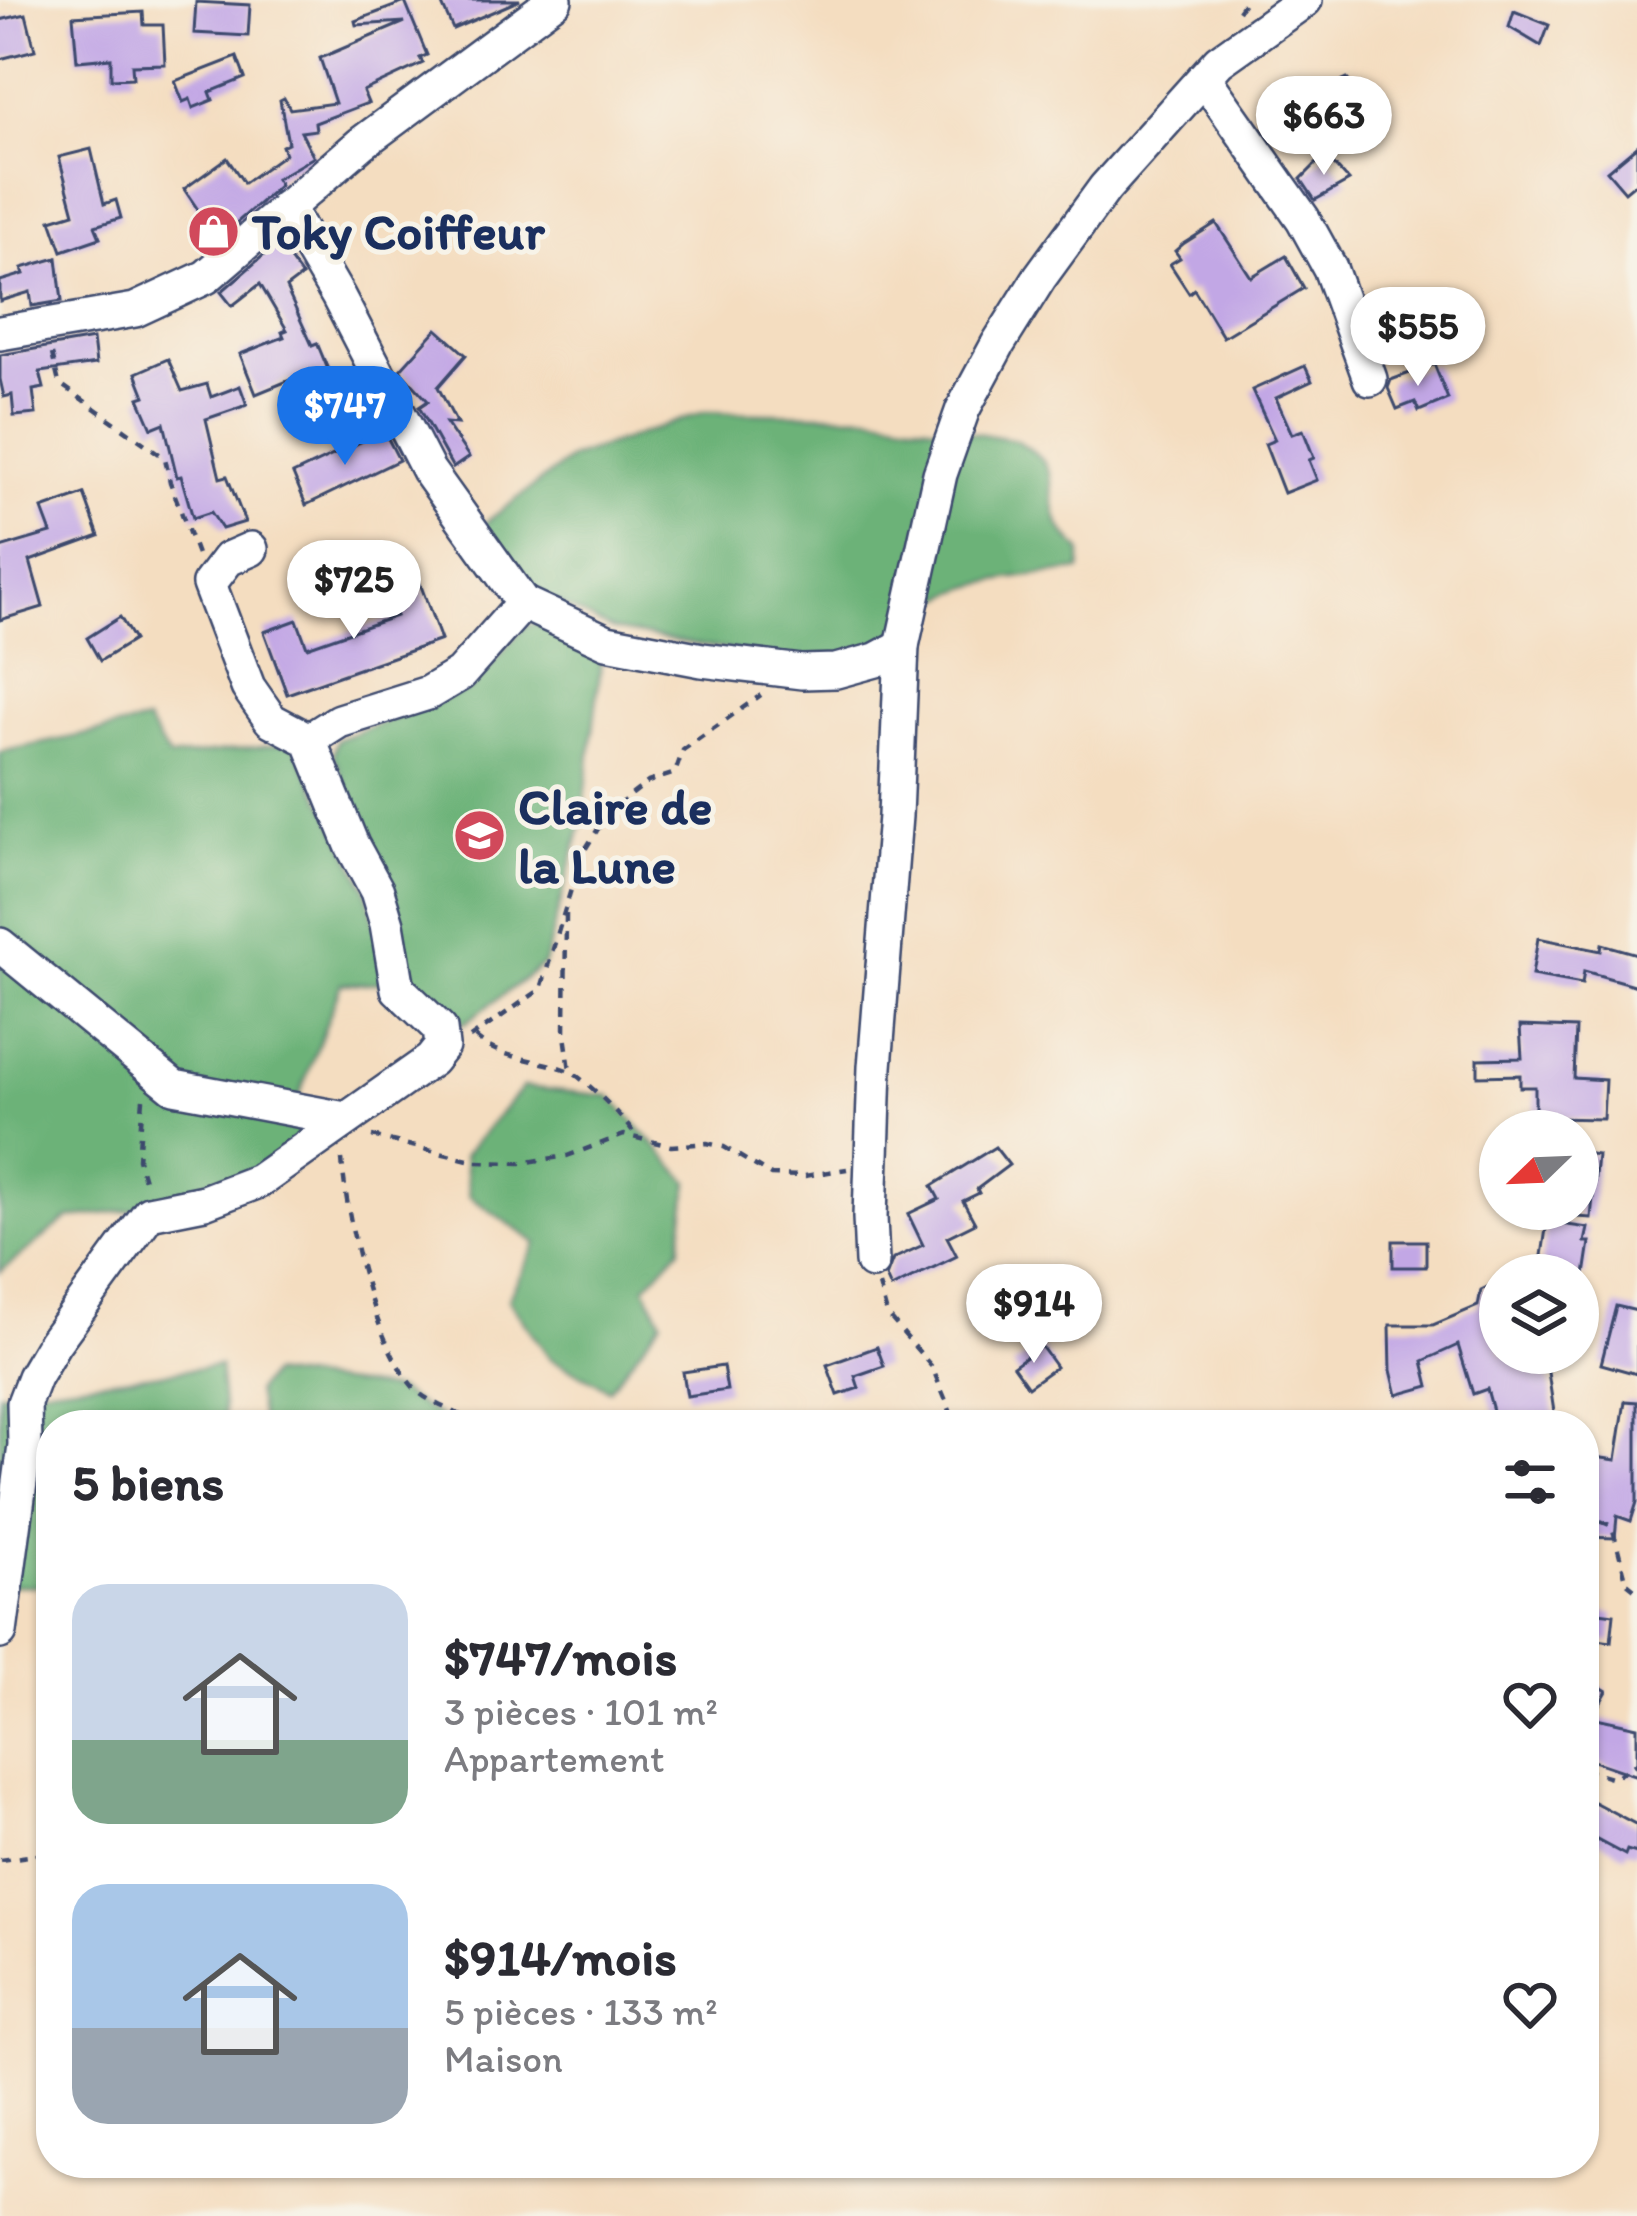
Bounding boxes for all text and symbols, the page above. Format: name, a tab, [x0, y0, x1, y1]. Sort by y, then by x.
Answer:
pin: $663	[1253, 76, 1395, 178]
text: $663	[1283, 91, 1365, 138]
place label: Toky Coiffeur	[251, 201, 545, 262]
shop icon: Toky Coiffeur	[185, 203, 241, 259]
pin: $555	[1347, 287, 1489, 389]
text: $555	[1377, 302, 1459, 349]
pin: $747	[274, 366, 416, 468]
text: $747	[304, 381, 386, 428]
pin: $725	[283, 540, 425, 642]
text: $725	[314, 555, 394, 602]
place label: Claire de la Lune	[518, 776, 712, 896]
school or university icon: Claire de la Lune	[451, 807, 507, 863]
north arrow	[1479, 1110, 1599, 1230]
map controls	[1479, 1110, 1599, 1374]
button: layers	[1479, 1254, 1599, 1374]
pin: $914	[963, 1264, 1105, 1366]
text: $914	[993, 1279, 1075, 1326]
icon: filters	[1497, 1449, 1563, 1515]
text: 5 biens	[72, 1452, 224, 1513]
text: $747/mois	[444, 1627, 677, 1688]
icon: home	[168, 1632, 312, 1776]
icon: heart	[1497, 1671, 1563, 1737]
text: 3 pièces · 101 m²	[444, 1688, 718, 1735]
text: Appartement	[444, 1735, 665, 1782]
text: $914/mois	[444, 1927, 677, 1988]
icon: home	[168, 1932, 312, 2076]
icon: heart	[1497, 1971, 1563, 2037]
text: 5 pièces · 133 m²	[444, 1988, 718, 2035]
text: Maison	[444, 2035, 563, 2082]

